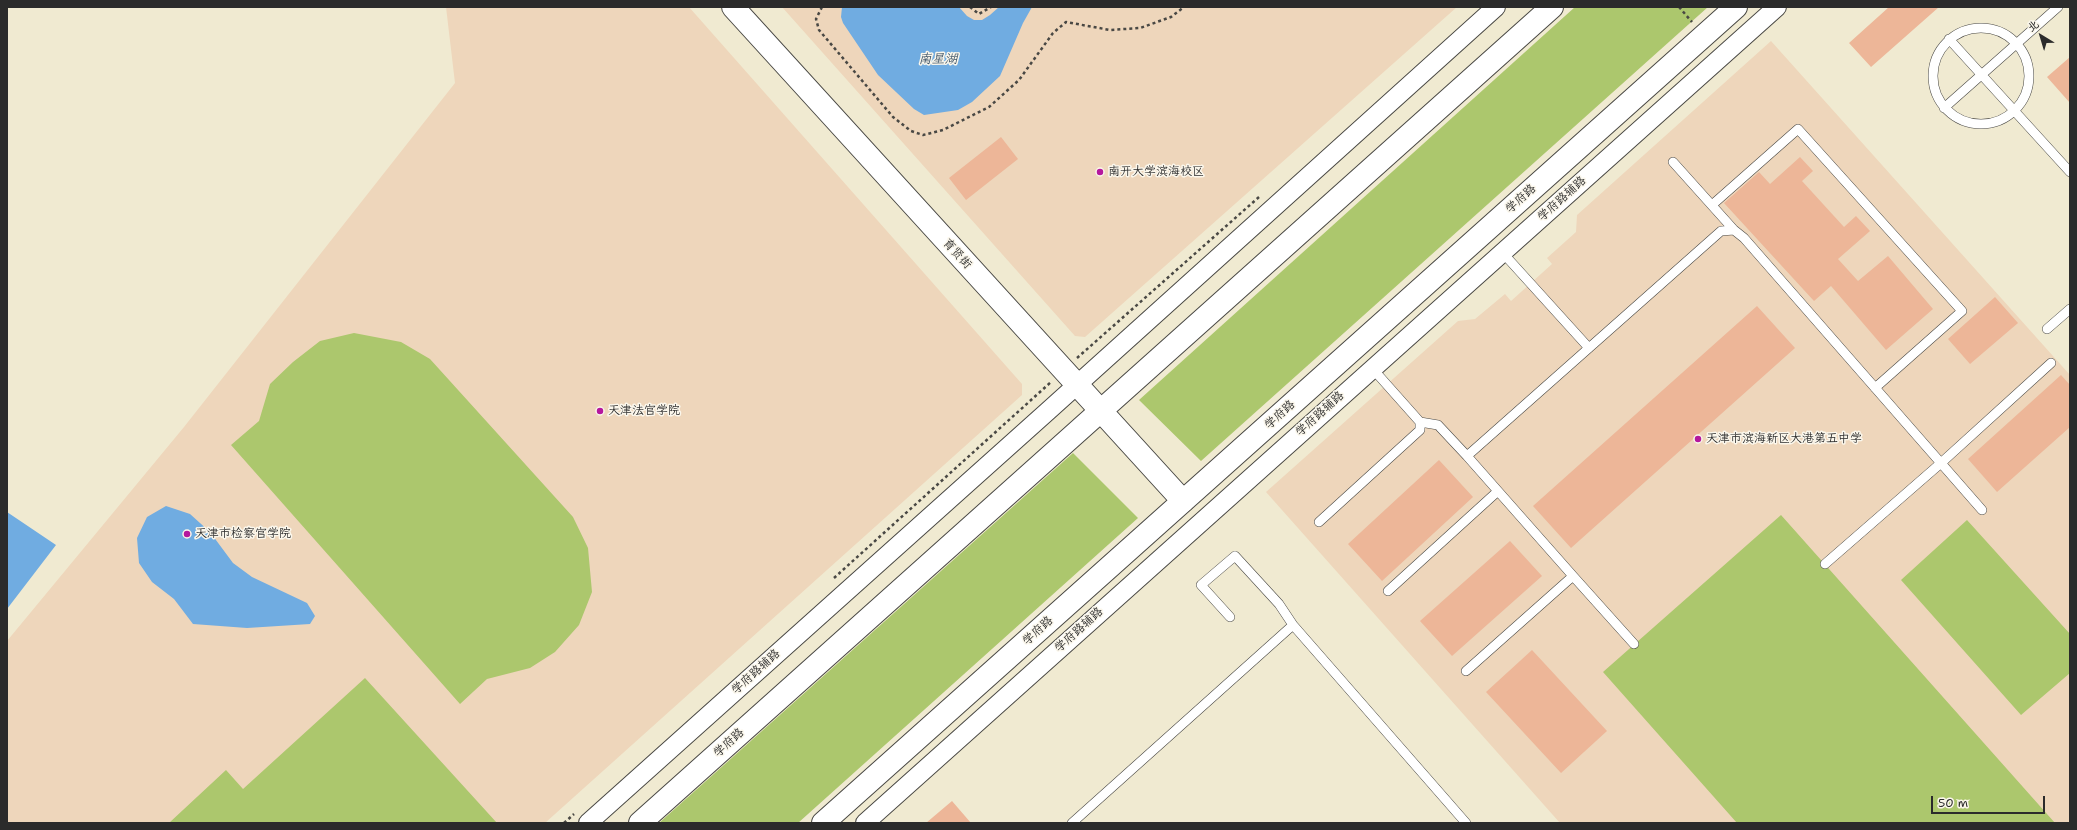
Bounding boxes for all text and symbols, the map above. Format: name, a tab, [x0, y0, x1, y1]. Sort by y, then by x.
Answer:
north arrow	[2021, 16, 2061, 56]
text: 北	[2024, 17, 2042, 35]
water label: 南星湖	[919, 52, 957, 68]
place label: 南开大学滨海校区	[1108, 165, 1204, 179]
marker: 南开大学滨海校区	[1095, 167, 1105, 177]
street label: 学府路辅路	[1535, 174, 1589, 224]
street label: 学府路	[1503, 182, 1539, 216]
street label: 育贤街	[939, 236, 975, 272]
street label: 学府路辅路	[1293, 389, 1347, 439]
street label: 学府路	[1262, 398, 1298, 432]
place label: 天津法官学院	[608, 404, 680, 418]
marker: 天津法官学院	[595, 406, 605, 416]
place label: 天津市滨海新区大港第五中学	[1706, 432, 1862, 446]
marker: 天津市滨海新区大港第五中学	[1693, 434, 1703, 444]
place label: 天津市检察官学院	[195, 527, 291, 541]
marker: 天津市检察官学院	[182, 529, 192, 539]
street label: 学府路辅路	[1052, 605, 1106, 655]
street label: 学府路	[1020, 614, 1056, 648]
street label: 学府路辅路	[729, 647, 783, 697]
street label: 学府路	[711, 726, 747, 760]
scale bar	[1933, 788, 2047, 814]
text: 50 m	[1938, 795, 1968, 811]

